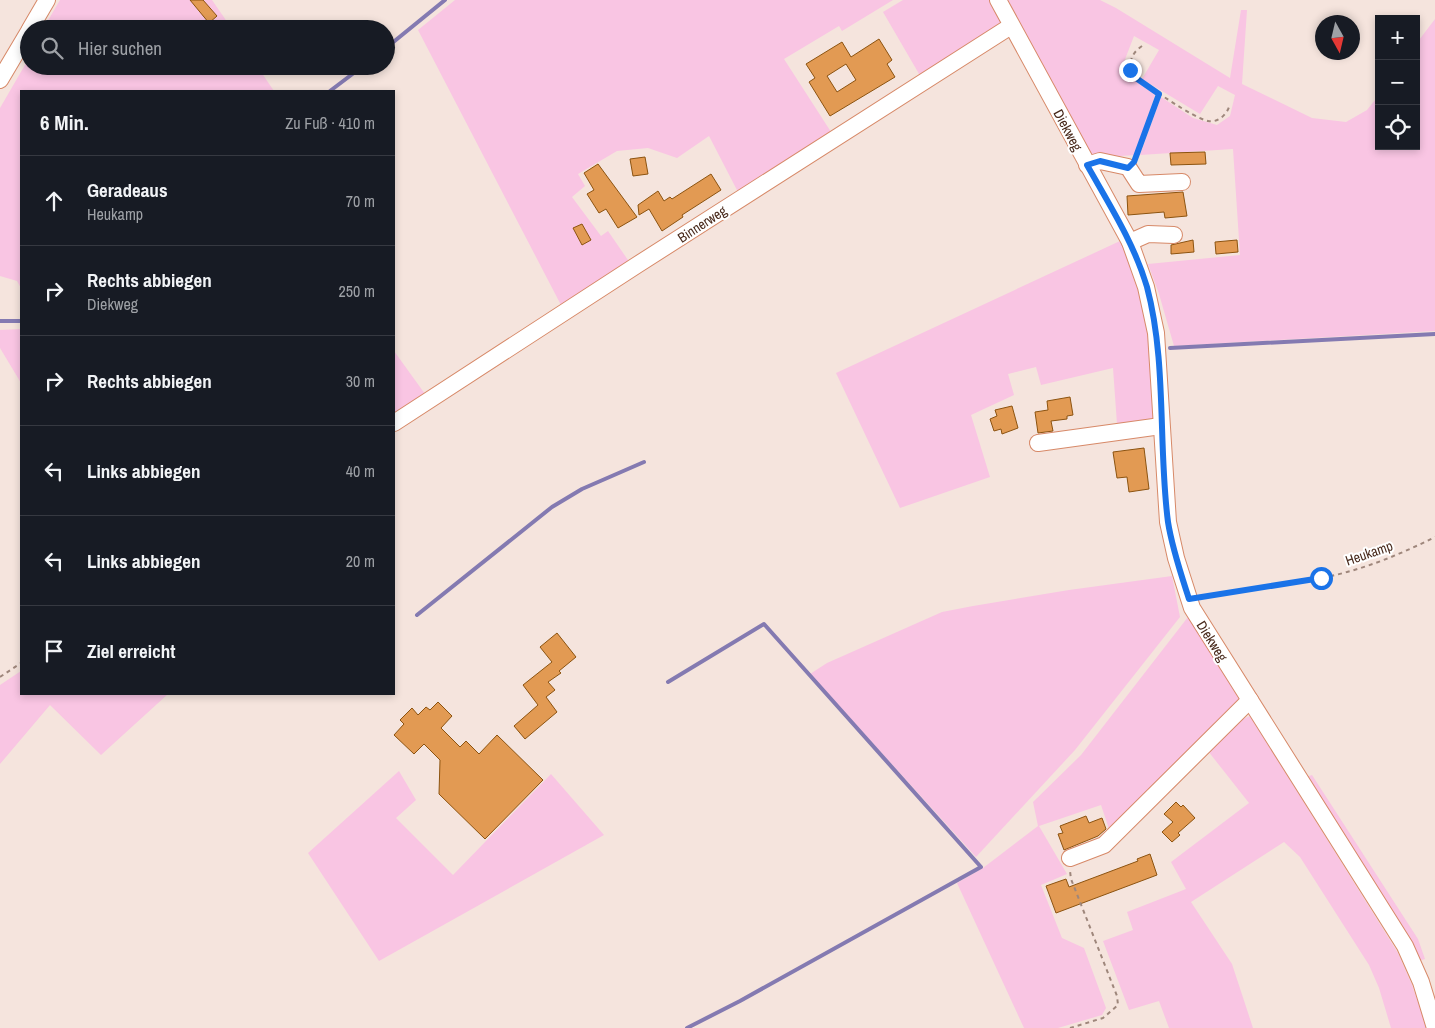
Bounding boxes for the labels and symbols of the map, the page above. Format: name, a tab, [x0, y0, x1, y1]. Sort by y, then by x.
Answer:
north arrow	[1315, 15, 1360, 60]
route end	[1119, 59, 1142, 82]
street label: Diekweg	[1050, 106, 1087, 154]
street label: Binnerweg	[674, 201, 730, 246]
street label: Heukamp	[1343, 536, 1395, 570]
route start	[1310, 567, 1333, 590]
street label: Diekweg	[1193, 617, 1232, 665]

